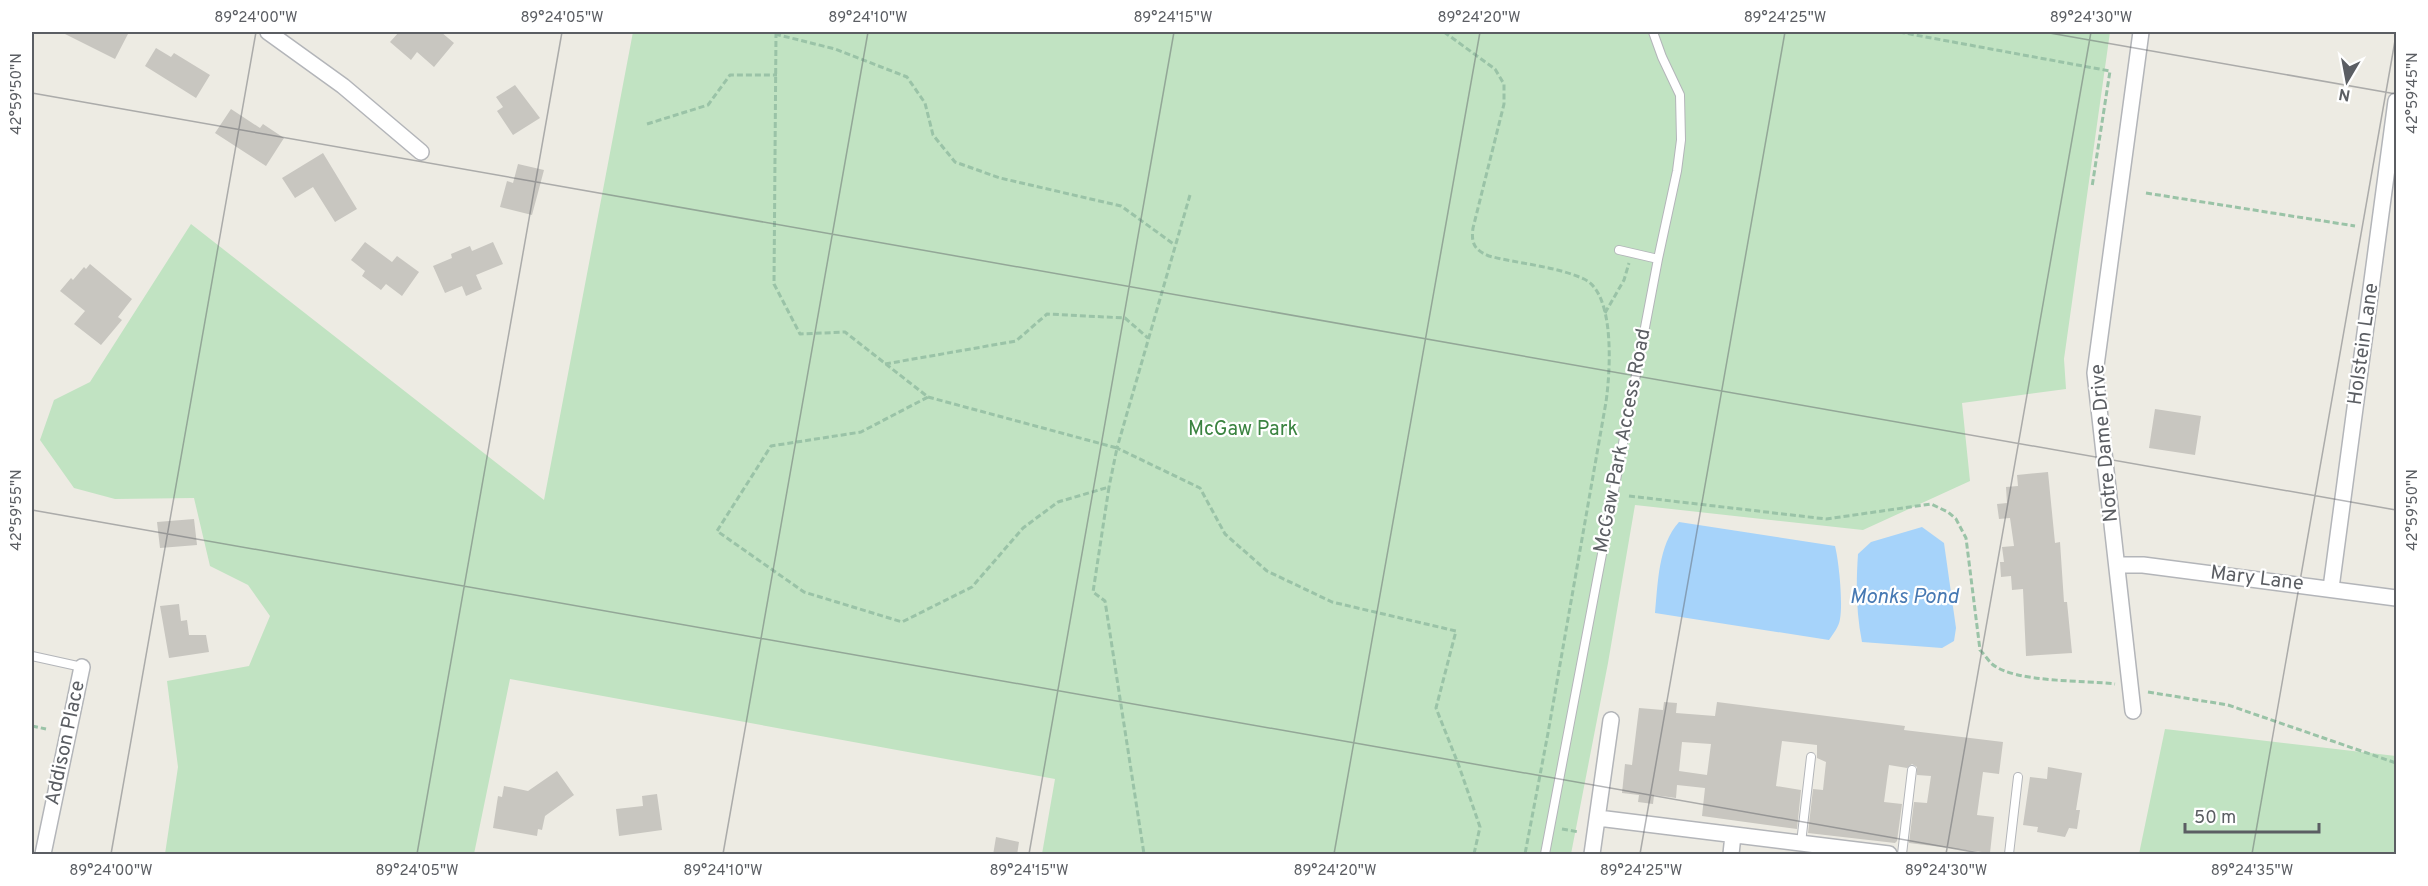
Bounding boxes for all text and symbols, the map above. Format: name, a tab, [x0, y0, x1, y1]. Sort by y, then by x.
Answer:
text: 89°24'00"W	[214, 9, 298, 28]
text: 89°24'05"W	[520, 9, 604, 28]
text: 89°24'10"W	[828, 9, 908, 28]
text: 89°24'15"W	[1133, 9, 1213, 28]
text: 89°24'20"W	[1438, 9, 1520, 28]
text: 89°24'25"W	[1744, 9, 1826, 28]
text: 89°24'30"W	[2050, 9, 2132, 28]
north arrow	[2317, 51, 2377, 111]
text: 42°59'45"N	[2404, 52, 2423, 134]
text: 42°59'50"N	[8, 53, 27, 135]
text: N	[2337, 83, 2352, 105]
street label: Holstein Lane	[2343, 281, 2385, 407]
street label: McGaw Park Access Road	[1588, 327, 1658, 555]
street label: Notre Dame Drive	[2085, 363, 2125, 523]
park label: McGaw Park	[1188, 417, 1298, 443]
text: 42°59'55"N	[8, 469, 27, 551]
text: 42°59'50"N	[2404, 469, 2423, 551]
street label: Mary Lane	[2209, 560, 2305, 598]
water label: Monks Pond	[1850, 584, 1960, 611]
street label: Addison Place	[40, 678, 92, 808]
scale bar	[2185, 796, 2318, 834]
text: 50 m	[2194, 807, 2236, 830]
text: 89°24'00"W	[69, 862, 153, 881]
text: 89°24'05"W	[375, 862, 459, 881]
text: 89°24'10"W	[683, 862, 763, 881]
text: 89°24'15"W	[989, 862, 1069, 881]
text: 89°24'20"W	[1294, 862, 1376, 881]
text: 89°24'25"W	[1600, 862, 1682, 881]
text: 89°24'30"W	[1905, 862, 1987, 881]
text: 89°24'35"W	[2211, 862, 2293, 881]

